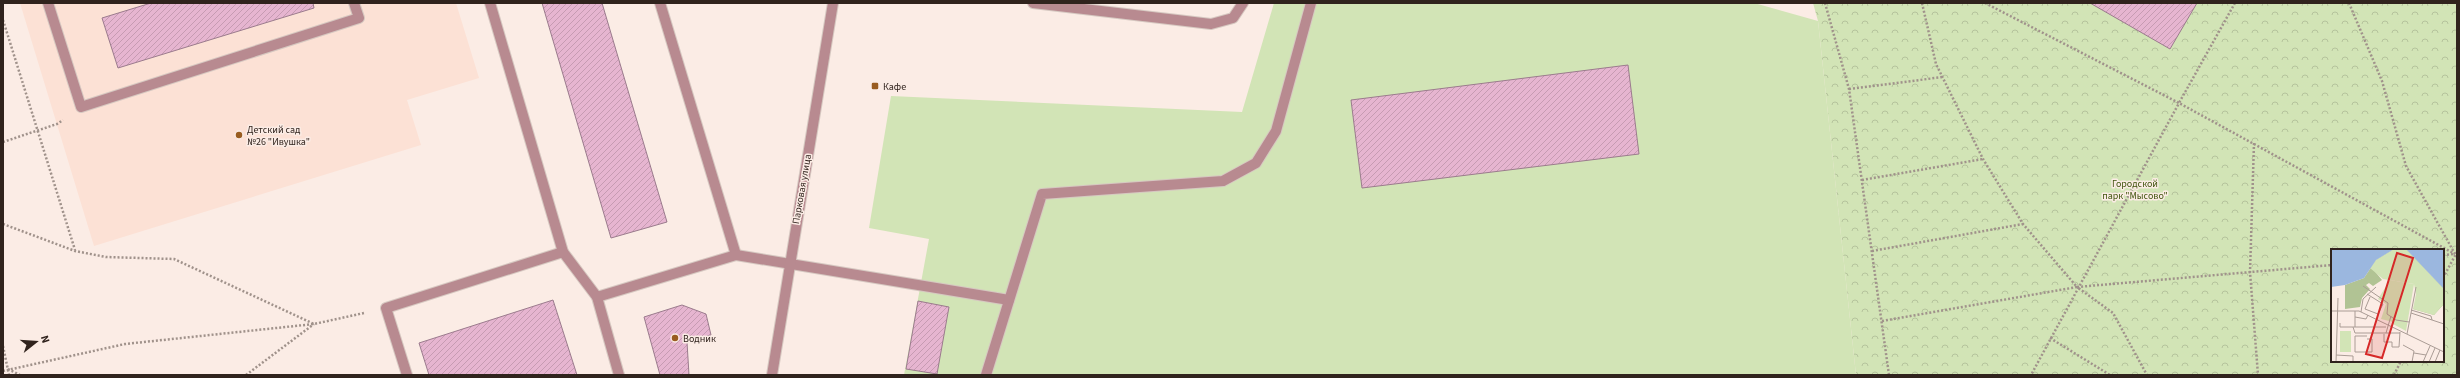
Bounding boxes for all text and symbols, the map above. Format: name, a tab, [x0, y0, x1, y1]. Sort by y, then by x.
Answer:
place label: Кафе	[883, 80, 906, 94]
marker: Кафе	[870, 81, 880, 91]
place label: Детский сад №26 "Ивушка"	[247, 123, 310, 149]
marker: Детский сад №26 "Ивушка"	[234, 130, 244, 140]
street label: Парковая улица	[789, 153, 815, 225]
park label: Городской парк "Мысово"	[2102, 177, 2168, 203]
inset map	[2331, 249, 2444, 362]
north arrow	[16, 322, 56, 362]
place label: Водник	[683, 332, 716, 346]
marker: Водник	[670, 333, 680, 343]
text: N	[37, 334, 53, 345]

